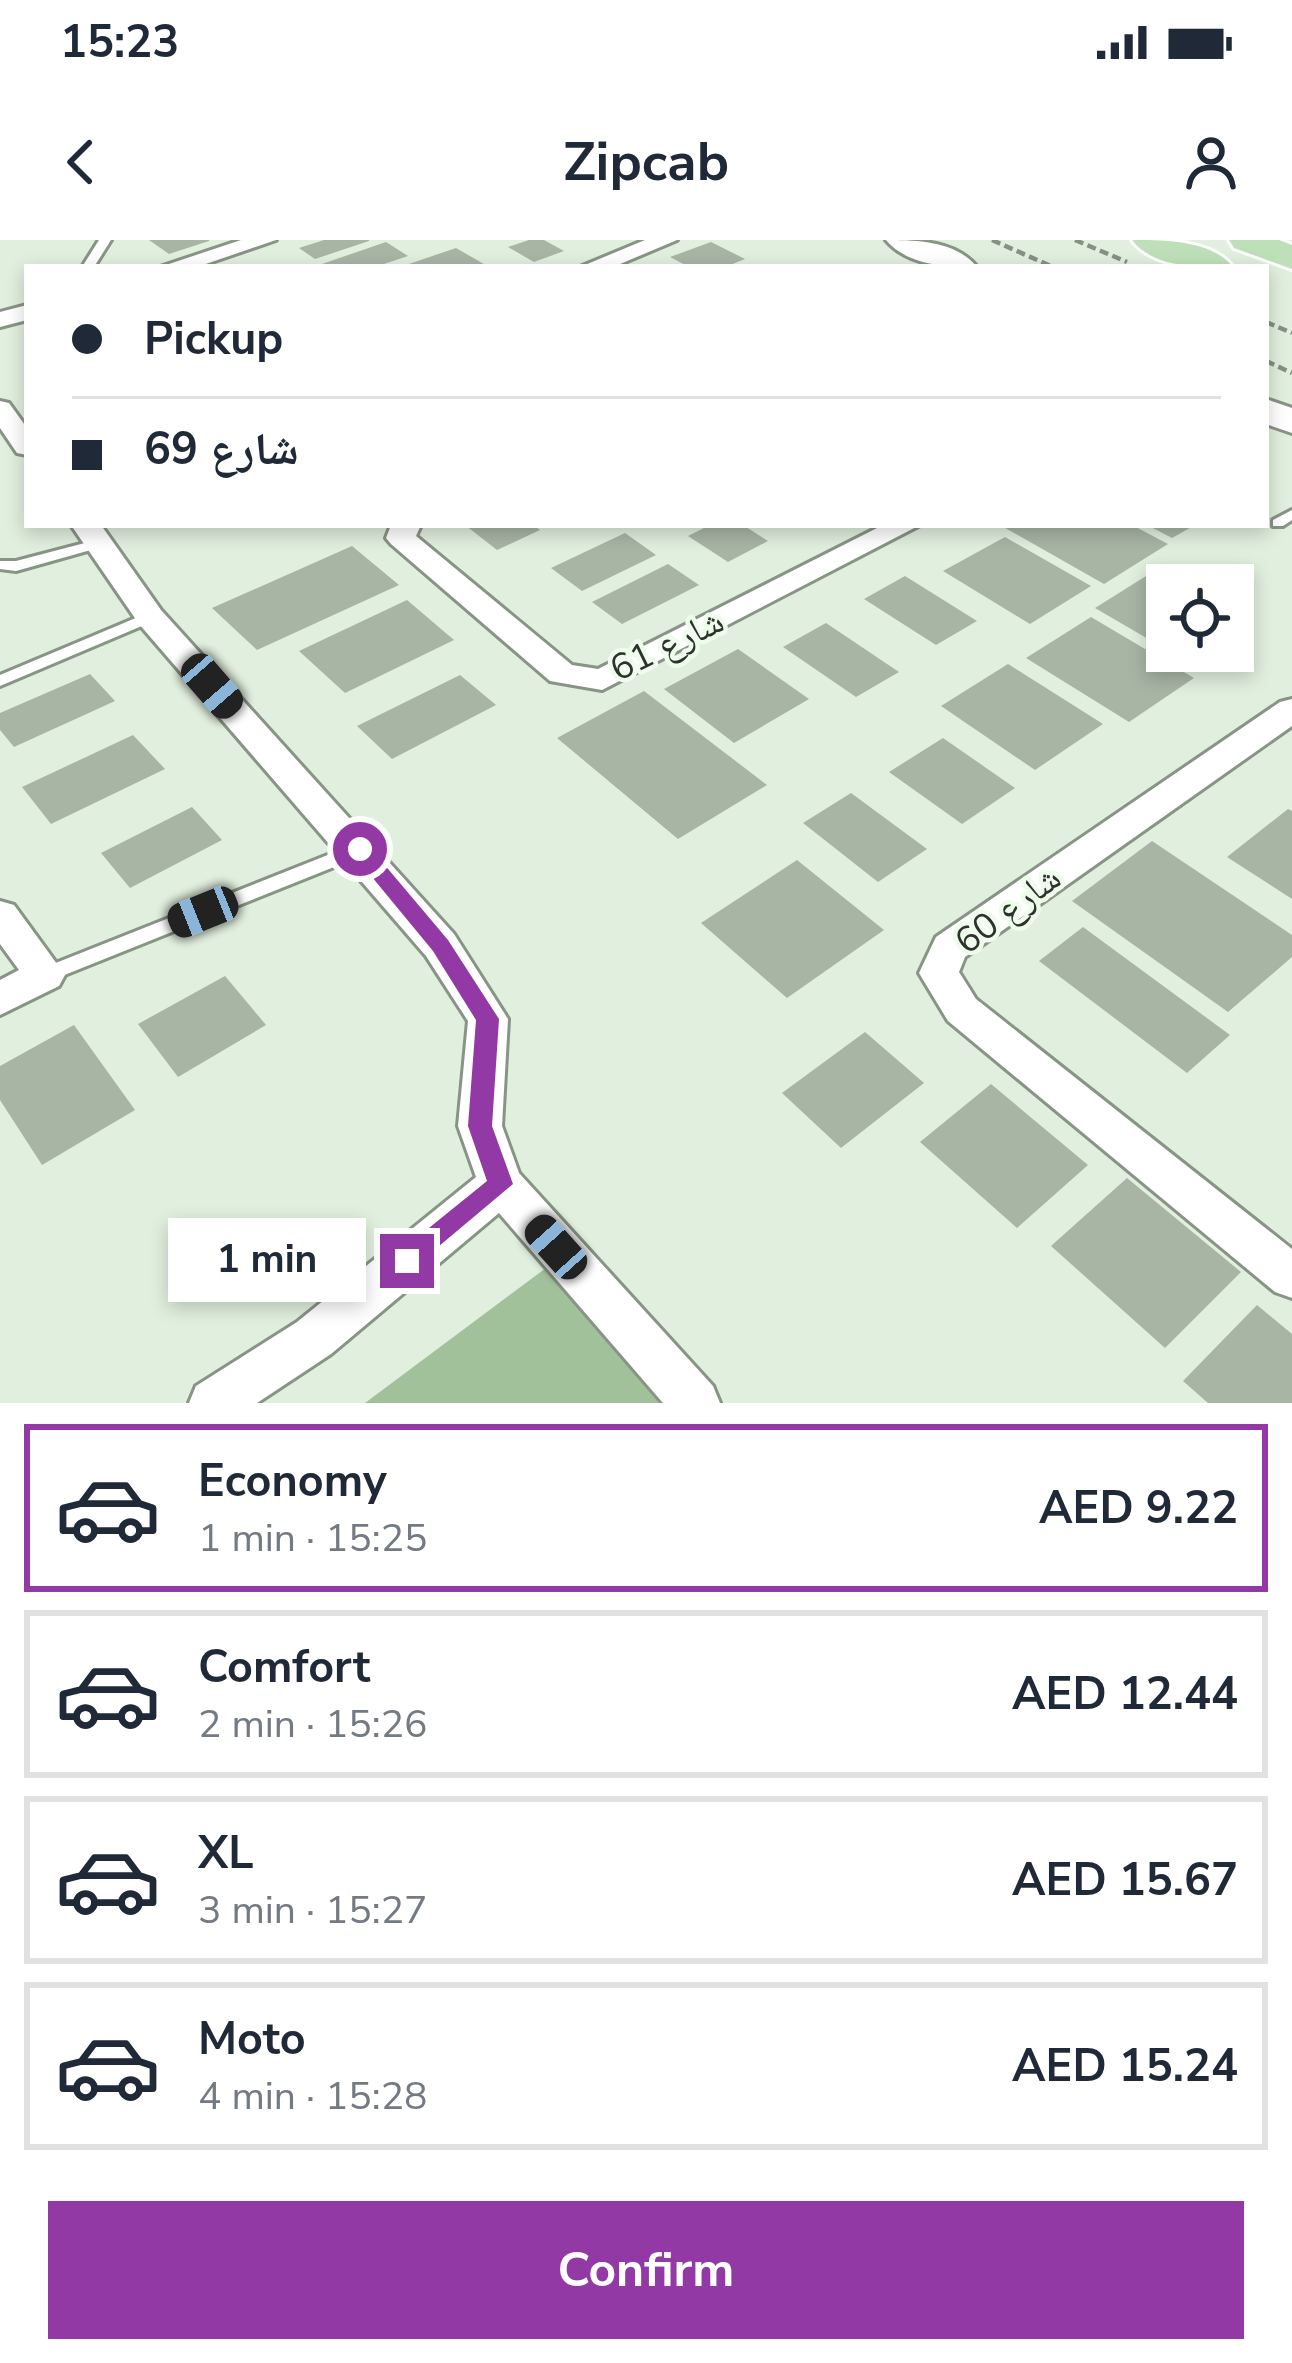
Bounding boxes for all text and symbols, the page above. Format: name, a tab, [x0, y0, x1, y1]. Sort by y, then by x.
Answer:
text: 15:23	[60, 12, 179, 73]
text: Zipcab	[563, 125, 729, 199]
icon: back	[48, 129, 114, 195]
icon: person	[1178, 129, 1244, 195]
text: Pickup	[144, 309, 283, 370]
text: شارع 69	[144, 419, 299, 480]
map controls	[1146, 564, 1254, 672]
button: locate	[1146, 564, 1254, 672]
street label: شارع 61	[602, 596, 732, 694]
car	[175, 647, 249, 725]
route start	[333, 822, 387, 876]
street label: شارع 60	[945, 854, 1071, 966]
car	[163, 882, 243, 942]
car	[519, 1208, 593, 1286]
callout: 1 min	[167, 1219, 365, 1303]
text: 1 min	[217, 1233, 317, 1286]
route end	[380, 1234, 434, 1288]
text: Economy	[198, 1451, 387, 1512]
icon: car	[54, 1454, 162, 1562]
text: AED 9.22	[1039, 1478, 1238, 1539]
text: 1 min · 15:25	[198, 1512, 427, 1565]
text: Comfort	[198, 1637, 370, 1698]
icon: car	[54, 1640, 162, 1748]
text: AED 12.44	[1012, 1664, 1238, 1725]
text: 2 min · 15:26	[198, 1698, 427, 1751]
text: XL	[198, 1823, 254, 1884]
icon: car	[54, 1826, 162, 1934]
text: AED 15.67	[1012, 1850, 1238, 1911]
text: 3 min · 15:27	[198, 1884, 427, 1937]
text: Moto	[198, 2009, 306, 2070]
icon: car	[54, 2012, 162, 2120]
text: AED 15.24	[1012, 2036, 1238, 2097]
text: 4 min · 15:28	[198, 2070, 427, 2123]
button: Confirm	[48, 2201, 1244, 2339]

